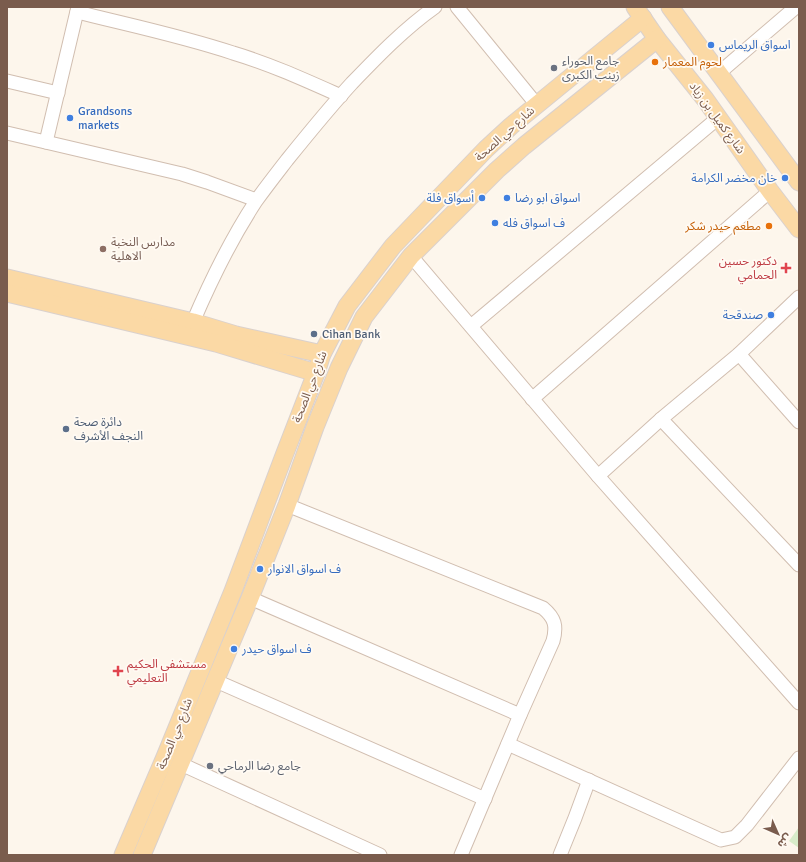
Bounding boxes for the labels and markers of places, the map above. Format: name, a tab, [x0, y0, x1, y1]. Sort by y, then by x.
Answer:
place label: اسواق الريماس	[719, 38, 791, 53]
marker: اسواق الريماس	[706, 40, 716, 50]
place label: جامع الحوراء زينب الكبرى	[562, 54, 620, 83]
place label: لحوم المعمار	[662, 55, 722, 71]
marker: لحوم المعمار	[650, 57, 660, 67]
marker: جامع الحوراء زينب الكبرى	[549, 63, 559, 73]
place label: Grandsons markets	[78, 104, 132, 133]
marker: Grandsons markets	[65, 113, 75, 123]
place label: خان مخضر الكرامة	[691, 171, 777, 186]
marker: خان مخضر الكرامة	[780, 173, 790, 183]
place label: أسواق فلة	[427, 190, 474, 206]
place label: اسواق ابو رضا	[515, 191, 581, 206]
marker: أسواق فلة	[477, 193, 487, 203]
marker: اسواق ابو رضا	[502, 193, 512, 203]
place label: ف اسواق فله	[503, 216, 565, 231]
marker: ف اسواق فله	[490, 218, 500, 228]
place label: مطعم حيدر شكر	[684, 219, 761, 235]
marker: مطعم حيدر شكر	[764, 221, 774, 231]
place label: مدارس النخبة الاهلية	[111, 235, 175, 264]
marker: مدارس النخبة الاهلية	[98, 244, 108, 254]
place label: دكتور حسين الحمامي	[719, 254, 777, 284]
marker: دكتور حسين الحمامي	[780, 262, 792, 274]
place label: صندقحة	[723, 308, 763, 323]
marker: صندقحة	[766, 310, 776, 320]
place label: Cihan Bank	[322, 327, 380, 342]
marker: Cihan Bank	[309, 329, 319, 339]
place label: دائرة صحة النجف الأشرف	[74, 415, 143, 444]
marker: دائرة صحة النجف الأشرف	[61, 424, 71, 434]
place label: ف اسواق الانوار	[267, 562, 341, 577]
marker: ف اسواق الانوار	[255, 564, 265, 574]
place label: ف اسواق حيدر	[241, 642, 312, 657]
marker: ف اسواق حيدر	[229, 644, 239, 654]
place label: مستشفى الحكيم التعليمي	[127, 657, 207, 687]
marker: مستشفى الحكيم التعليمي	[112, 665, 124, 677]
place label: جامع رضا الرماحي	[218, 759, 301, 775]
marker: جامع رضا الرماحي	[205, 761, 215, 771]

